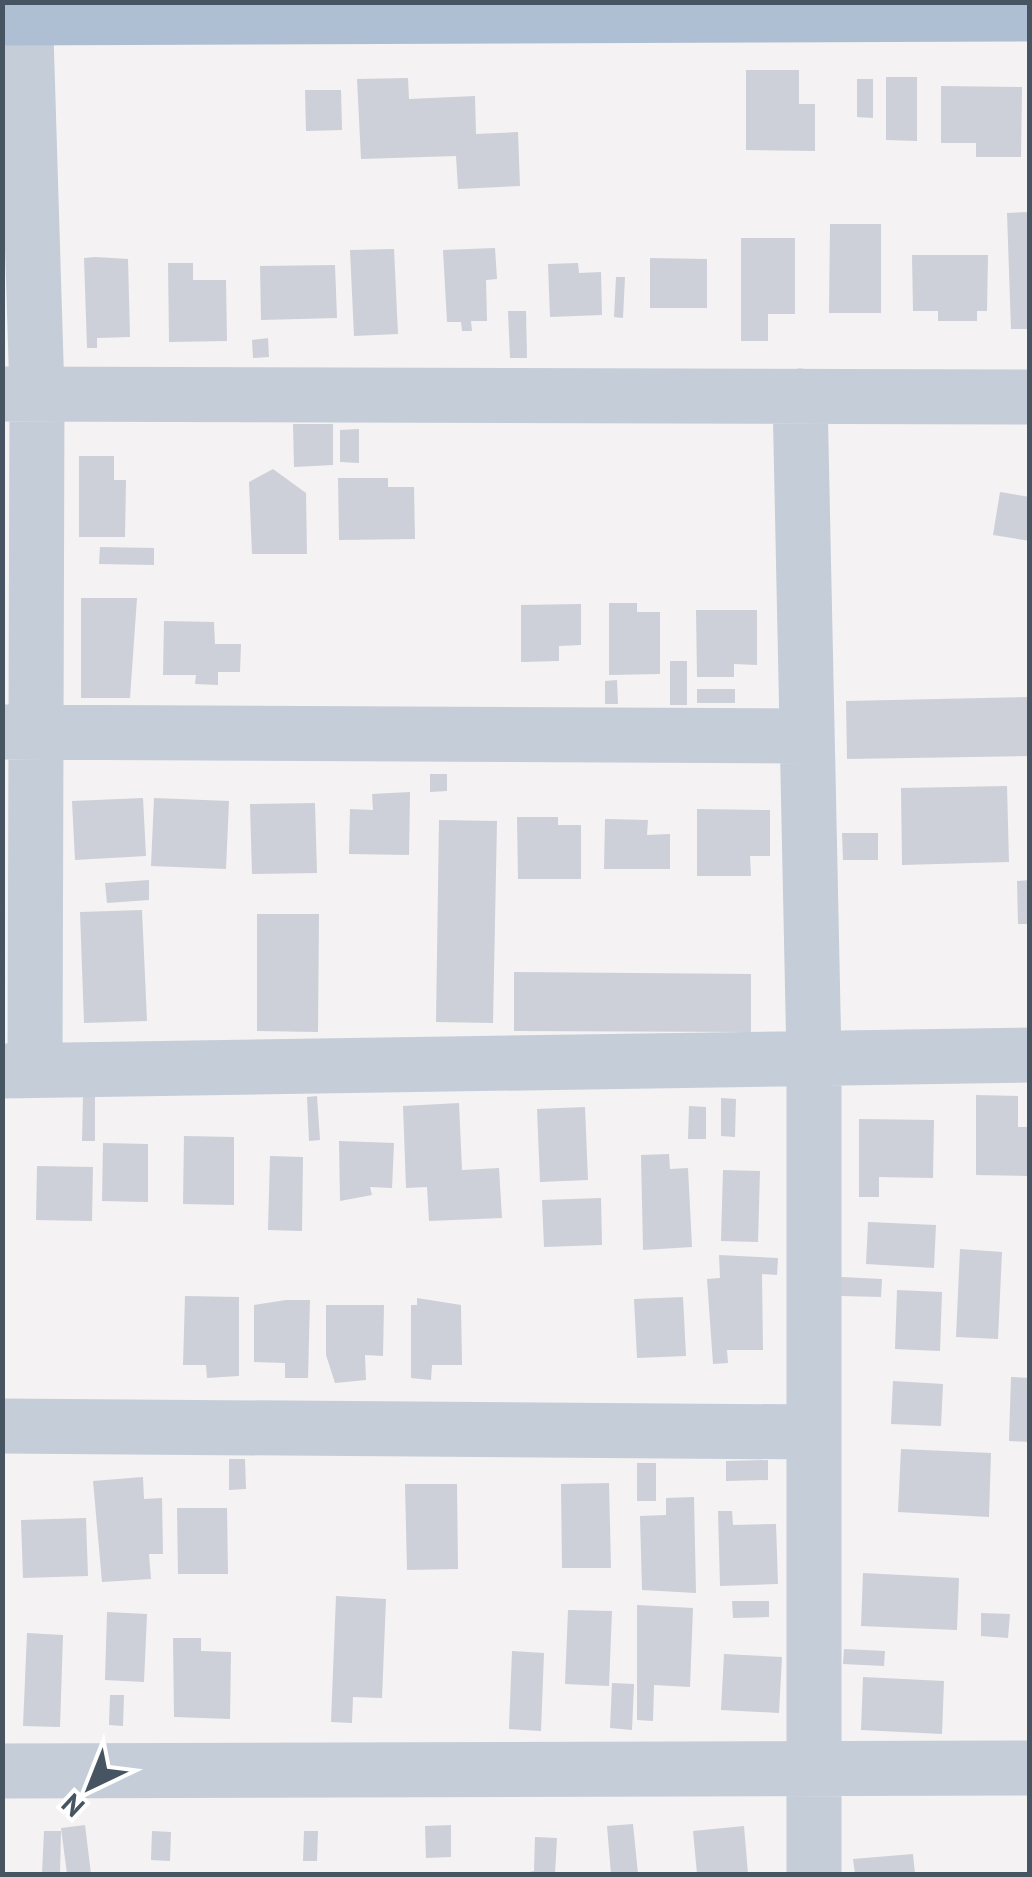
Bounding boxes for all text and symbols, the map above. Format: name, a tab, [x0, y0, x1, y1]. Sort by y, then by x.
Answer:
north arrow	[40, 1737, 140, 1837]
text: N	[53, 1786, 92, 1825]

